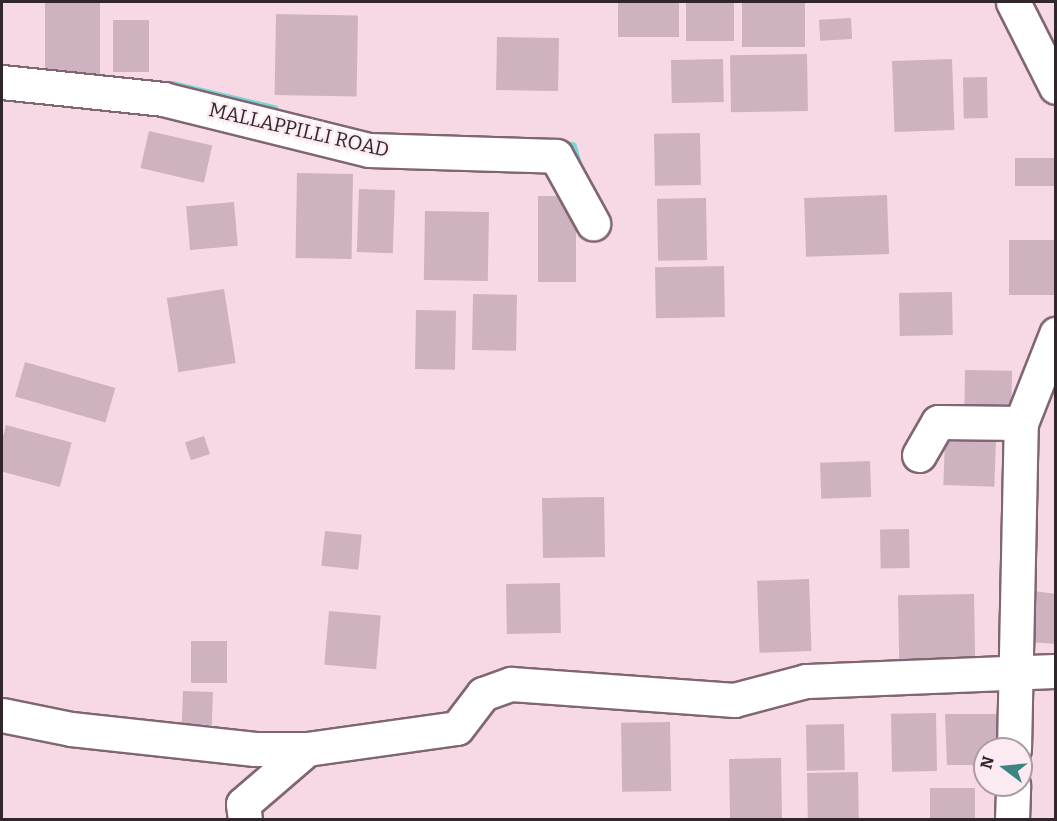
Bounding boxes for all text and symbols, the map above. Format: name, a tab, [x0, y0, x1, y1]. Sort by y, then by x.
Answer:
street label: MALLAPPILLI ROAD	[206, 98, 392, 162]
north arrow	[973, 737, 1033, 797]
text: N	[976, 754, 998, 771]

